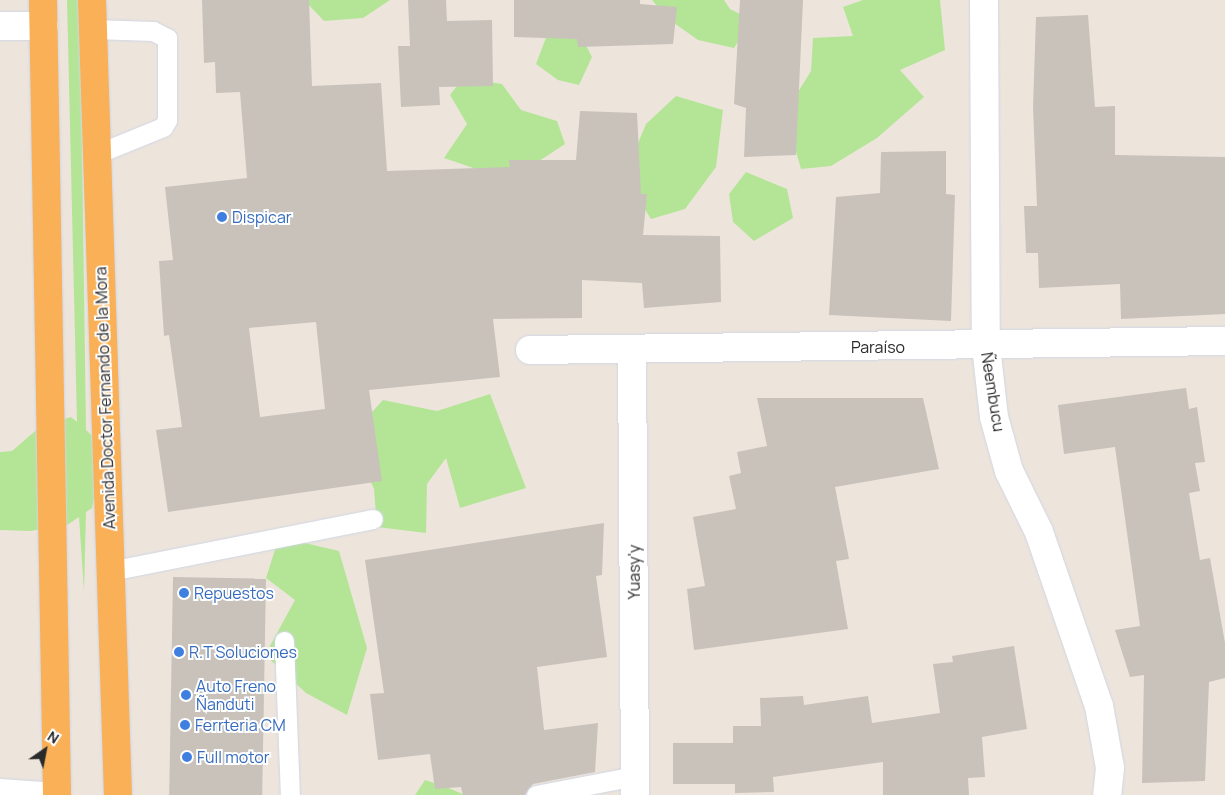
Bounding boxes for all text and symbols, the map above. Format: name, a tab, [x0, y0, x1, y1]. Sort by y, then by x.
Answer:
place label: Dispicar	[232, 207, 292, 227]
marker: Dispicar	[216, 211, 228, 223]
street label: Avenida Doctor Fernando de la Mora	[91, 266, 119, 530]
street label: Paraíso	[851, 337, 905, 357]
street label: Ñeembucu	[977, 351, 1009, 433]
street label: Yuasy'y	[624, 544, 644, 600]
place label: Repuestos	[194, 583, 274, 603]
marker: Repuestos	[178, 587, 190, 599]
place label: R.T Soluciones	[189, 642, 297, 662]
marker: R.T Soluciones	[173, 646, 185, 658]
place label: Auto Freno Ñanduti	[196, 676, 276, 714]
marker: Auto Freno Ñanduti	[180, 689, 192, 701]
place label: Ferrteria CM	[195, 715, 286, 735]
marker: Ferrteria CM	[179, 719, 191, 731]
north arrow	[20, 725, 70, 775]
text: N	[44, 726, 63, 748]
place label: Full motor	[197, 747, 270, 767]
marker: Full motor	[181, 751, 193, 763]

